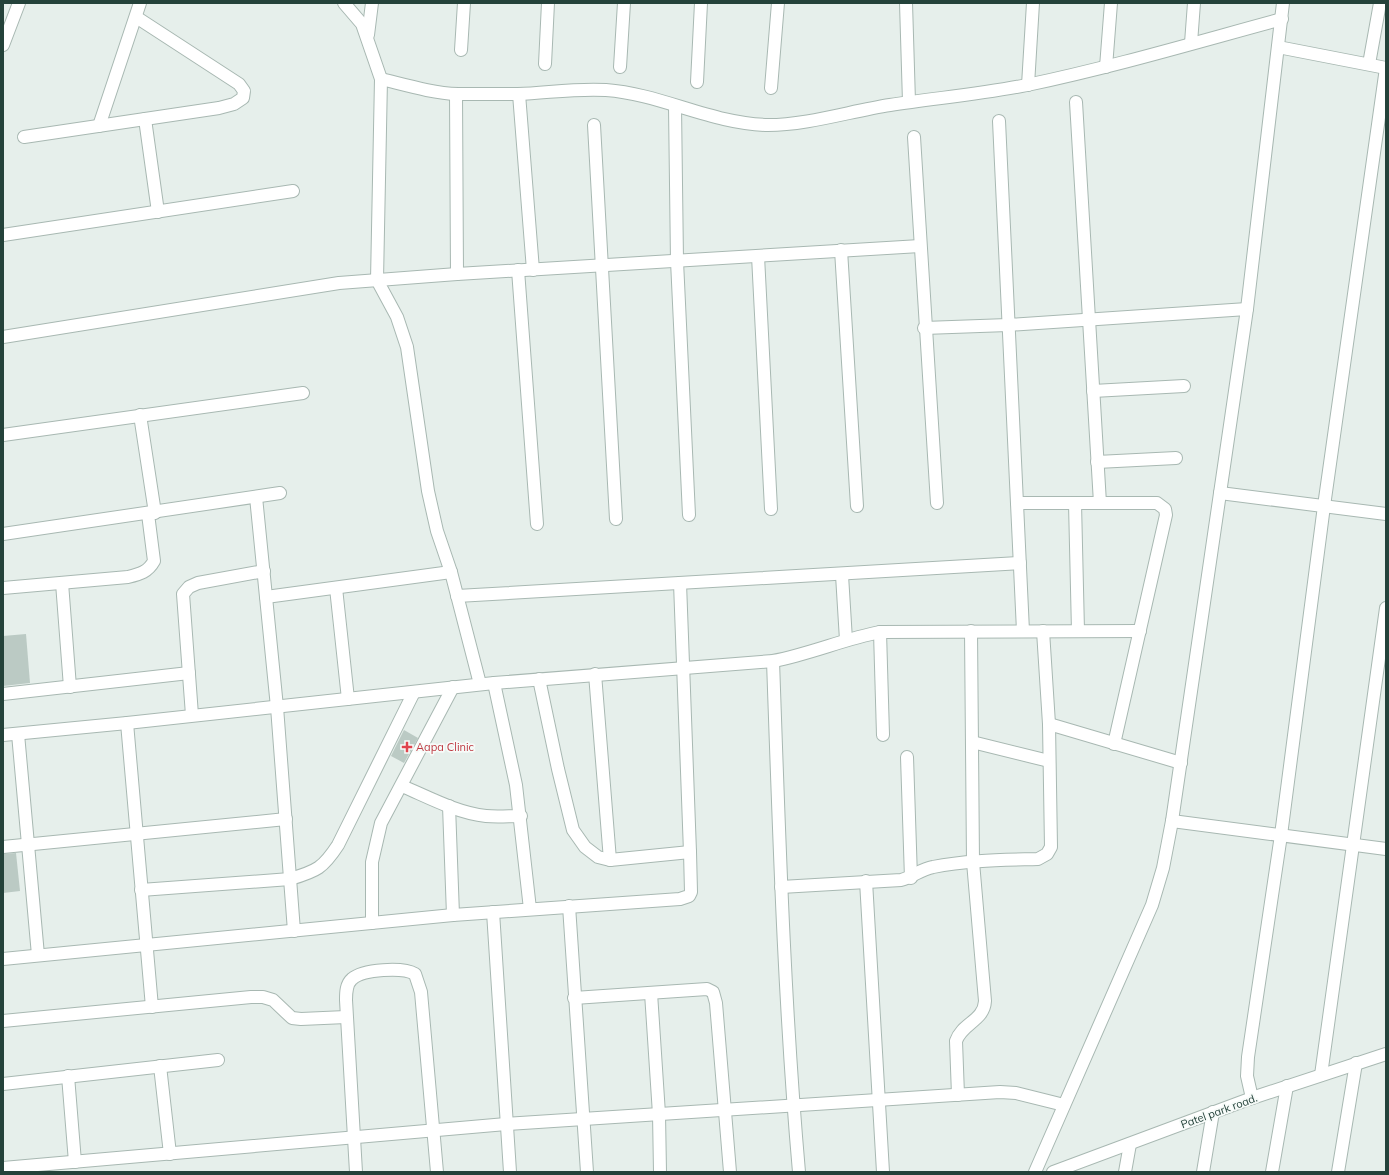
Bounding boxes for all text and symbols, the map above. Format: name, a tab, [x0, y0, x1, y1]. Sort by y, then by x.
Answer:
place label: Aapa Clinic	[416, 740, 475, 754]
marker: Aapa Clinic	[401, 741, 413, 753]
street label: Patel park road.	[1179, 1091, 1259, 1131]

